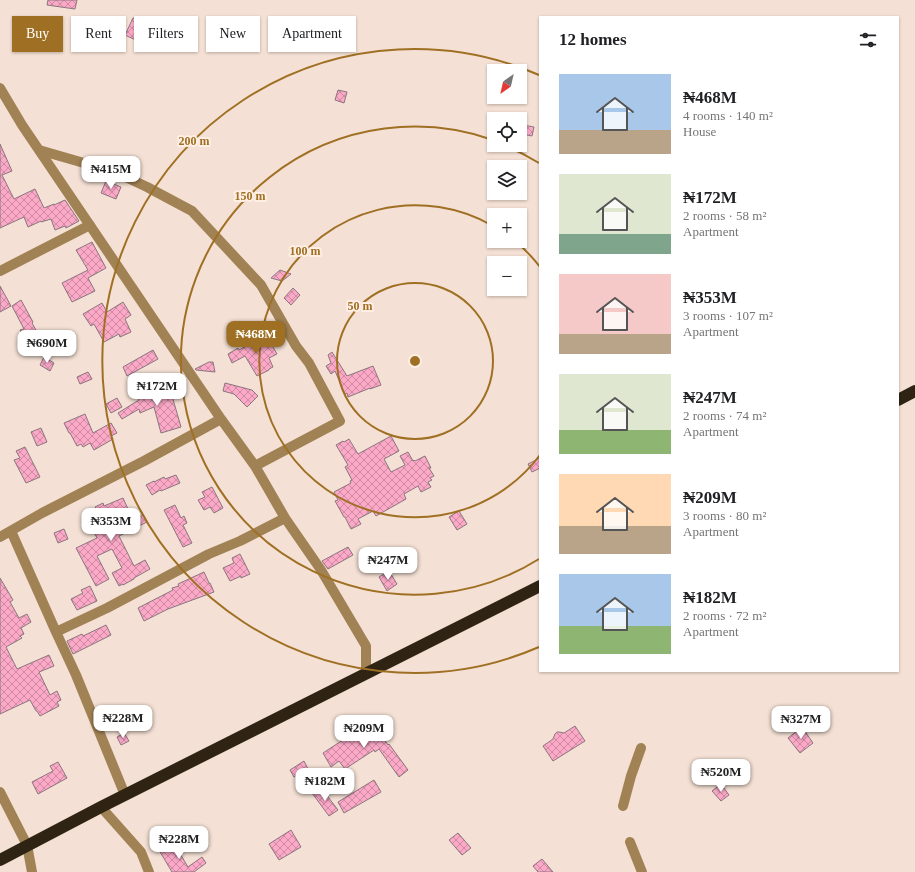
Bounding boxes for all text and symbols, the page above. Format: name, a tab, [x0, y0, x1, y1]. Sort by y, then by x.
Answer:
chip: Buy	[12, 16, 63, 52]
chip: Rent	[71, 16, 126, 52]
chip: Filters	[134, 16, 198, 52]
chip: New	[206, 16, 260, 52]
chip: Apartment	[268, 16, 356, 52]
icon: filters	[857, 29, 879, 51]
text: 12 homes	[559, 30, 627, 49]
north arrow	[487, 64, 527, 104]
map controls	[487, 64, 527, 296]
text: ₦468M	[683, 88, 737, 107]
icon: home	[591, 90, 639, 138]
text: 4 rooms · 140 m²	[683, 108, 773, 123]
button: locate	[487, 112, 527, 152]
text: House	[683, 124, 716, 139]
text: 200 m	[179, 134, 210, 148]
pin: ₦415M	[83, 156, 139, 190]
button: layers	[487, 160, 527, 200]
text: ₦415M	[90, 161, 132, 176]
text: ₦172M	[683, 188, 737, 207]
text: 150 m	[235, 189, 266, 203]
icon: home	[591, 190, 639, 238]
button: +	[487, 208, 527, 248]
text: 2 rooms · 58 m²	[683, 208, 766, 223]
text: Apartment	[683, 224, 739, 239]
text: 100 m	[290, 244, 321, 258]
button: −	[487, 256, 527, 296]
text: ₦353M	[683, 288, 737, 307]
icon: home	[591, 290, 639, 338]
text: 50 m	[348, 299, 373, 313]
text: 3 rooms · 107 m²	[683, 308, 773, 323]
pin: ₦468M	[228, 321, 284, 355]
text: Apartment	[683, 324, 739, 339]
text: ₦468M	[235, 326, 277, 341]
pin: ₦690M	[19, 330, 75, 364]
text: ₦690M	[26, 335, 68, 350]
centre of rings	[408, 354, 422, 368]
pin: ₦172M	[129, 373, 185, 407]
text: ₦172M	[136, 378, 178, 393]
text: ₦247M	[683, 388, 737, 407]
icon: home	[591, 390, 639, 438]
text: 2 rooms · 74 m²	[683, 408, 766, 423]
text: Apartment	[683, 424, 739, 439]
text: ₦209M	[683, 488, 737, 507]
icon: home	[591, 490, 639, 538]
pin: ₦353M	[83, 508, 139, 542]
text: 3 rooms · 80 m²	[683, 508, 766, 523]
text: ₦353M	[90, 513, 132, 528]
text: Apartment	[683, 524, 739, 539]
pin: ₦247M	[360, 547, 416, 581]
text: ₦247M	[367, 552, 409, 567]
text: ₦182M	[683, 588, 737, 607]
icon: home	[591, 590, 639, 638]
text: 2 rooms · 72 m²	[683, 608, 766, 623]
text: Apartment	[683, 624, 739, 639]
pin: ₦228M	[95, 705, 151, 739]
pin: ₦327M	[773, 706, 829, 740]
text: ₦228M	[102, 710, 144, 725]
text: ₦327M	[780, 711, 822, 726]
pin: ₦209M	[336, 715, 392, 749]
text: ₦209M	[343, 720, 385, 735]
pin: ₦520M	[693, 759, 749, 793]
text: ₦520M	[700, 764, 742, 779]
pin: ₦182M	[297, 768, 353, 802]
text: ₦182M	[304, 773, 346, 788]
pin: ₦228M	[151, 826, 207, 860]
text: ₦228M	[158, 831, 200, 846]

